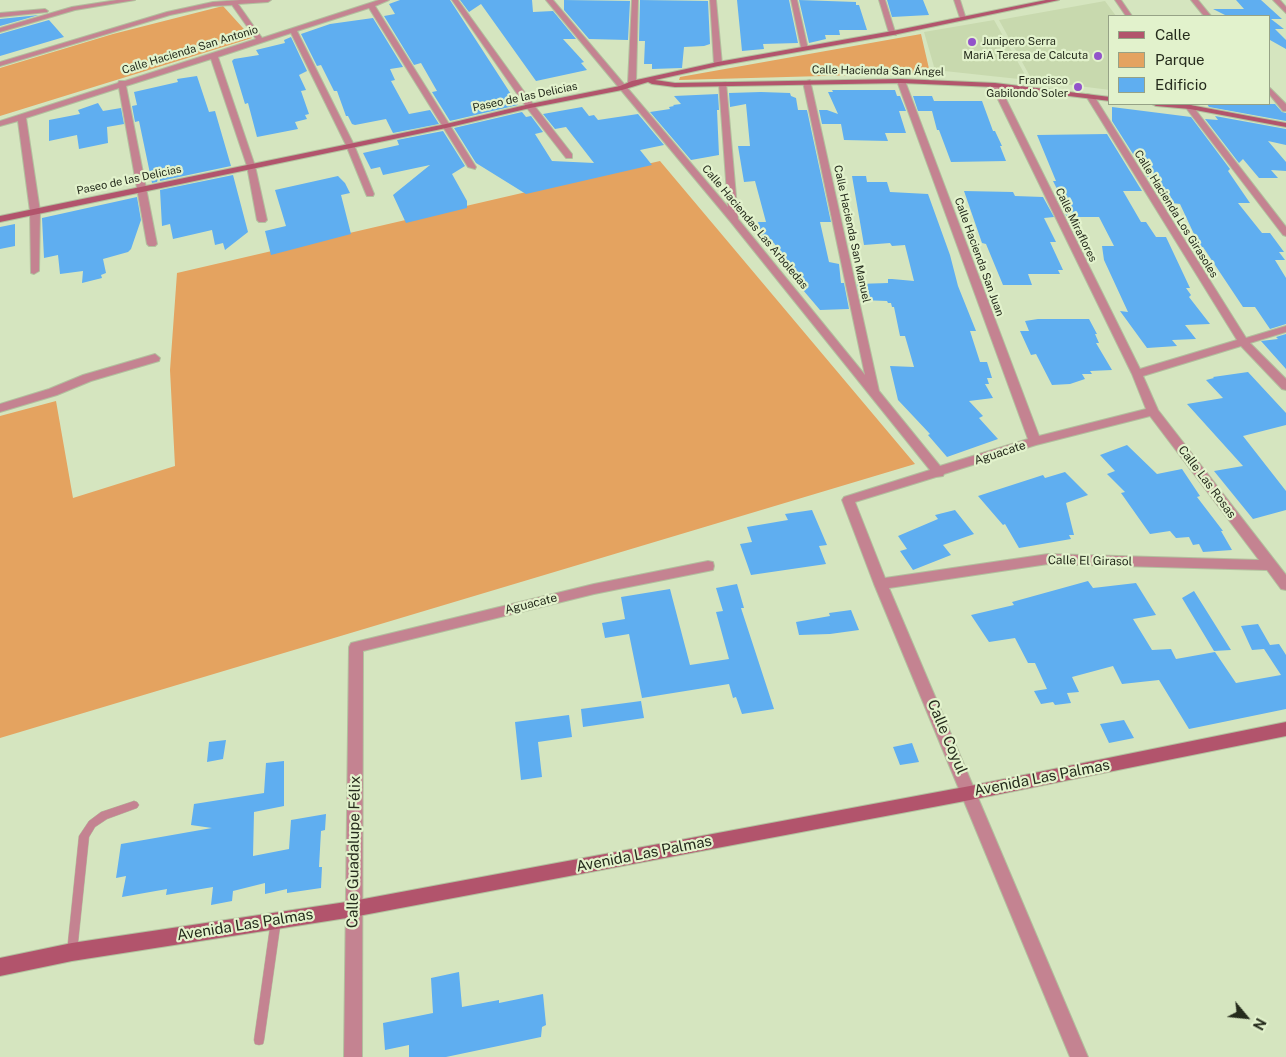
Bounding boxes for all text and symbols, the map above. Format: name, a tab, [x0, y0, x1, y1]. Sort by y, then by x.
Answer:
legend	[1108, 15, 1271, 105]
street label: Calle Hacienda San Antonio	[120, 23, 260, 77]
text: Calle	[1155, 26, 1191, 43]
place label: Junipero Serra	[982, 35, 1056, 49]
marker: Junipero Serra	[966, 36, 978, 48]
place label: MariA Teresa de Calcuta	[963, 49, 1088, 63]
marker: MariA Teresa de Calcuta	[1092, 50, 1104, 62]
text: Parque	[1155, 51, 1205, 68]
street label: Calle Hacienda San Ángel	[812, 63, 944, 79]
place label: Francisco Gabilondo Soler	[986, 74, 1068, 100]
text: Edificio	[1155, 76, 1207, 93]
street label: Paseo de las Delicias	[471, 79, 579, 115]
marker: Francisco Gabilondo Soler	[1072, 81, 1084, 93]
street label: Calle Hacienda Los Girasoles	[1131, 148, 1221, 280]
street label: Paseo de las Delicias	[75, 162, 183, 198]
street label: Calle Haciendas Las Arboledas	[699, 162, 811, 292]
street label: Calle Hacienda San Manuel	[831, 164, 873, 304]
street label: Calle Miraflores	[1052, 186, 1100, 264]
street label: Calle Hacienda San Juan	[951, 196, 1007, 318]
street label: Aguacate	[972, 438, 1028, 468]
street label: Calle Las Rosas	[1175, 443, 1239, 521]
street label: Calle El Girasol	[1048, 553, 1132, 569]
street label: Aguacate	[503, 591, 559, 617]
street label: Calle Coyul	[923, 697, 971, 777]
street label: Avenida Las Palmas	[973, 756, 1111, 800]
street label: Calle Guadalupe Félix	[344, 776, 364, 928]
street label: Avenida Las Palmas	[575, 832, 713, 876]
street label: Avenida Las Palmas	[176, 905, 314, 945]
north arrow	[1221, 992, 1271, 1042]
text: N	[1250, 1015, 1269, 1033]

